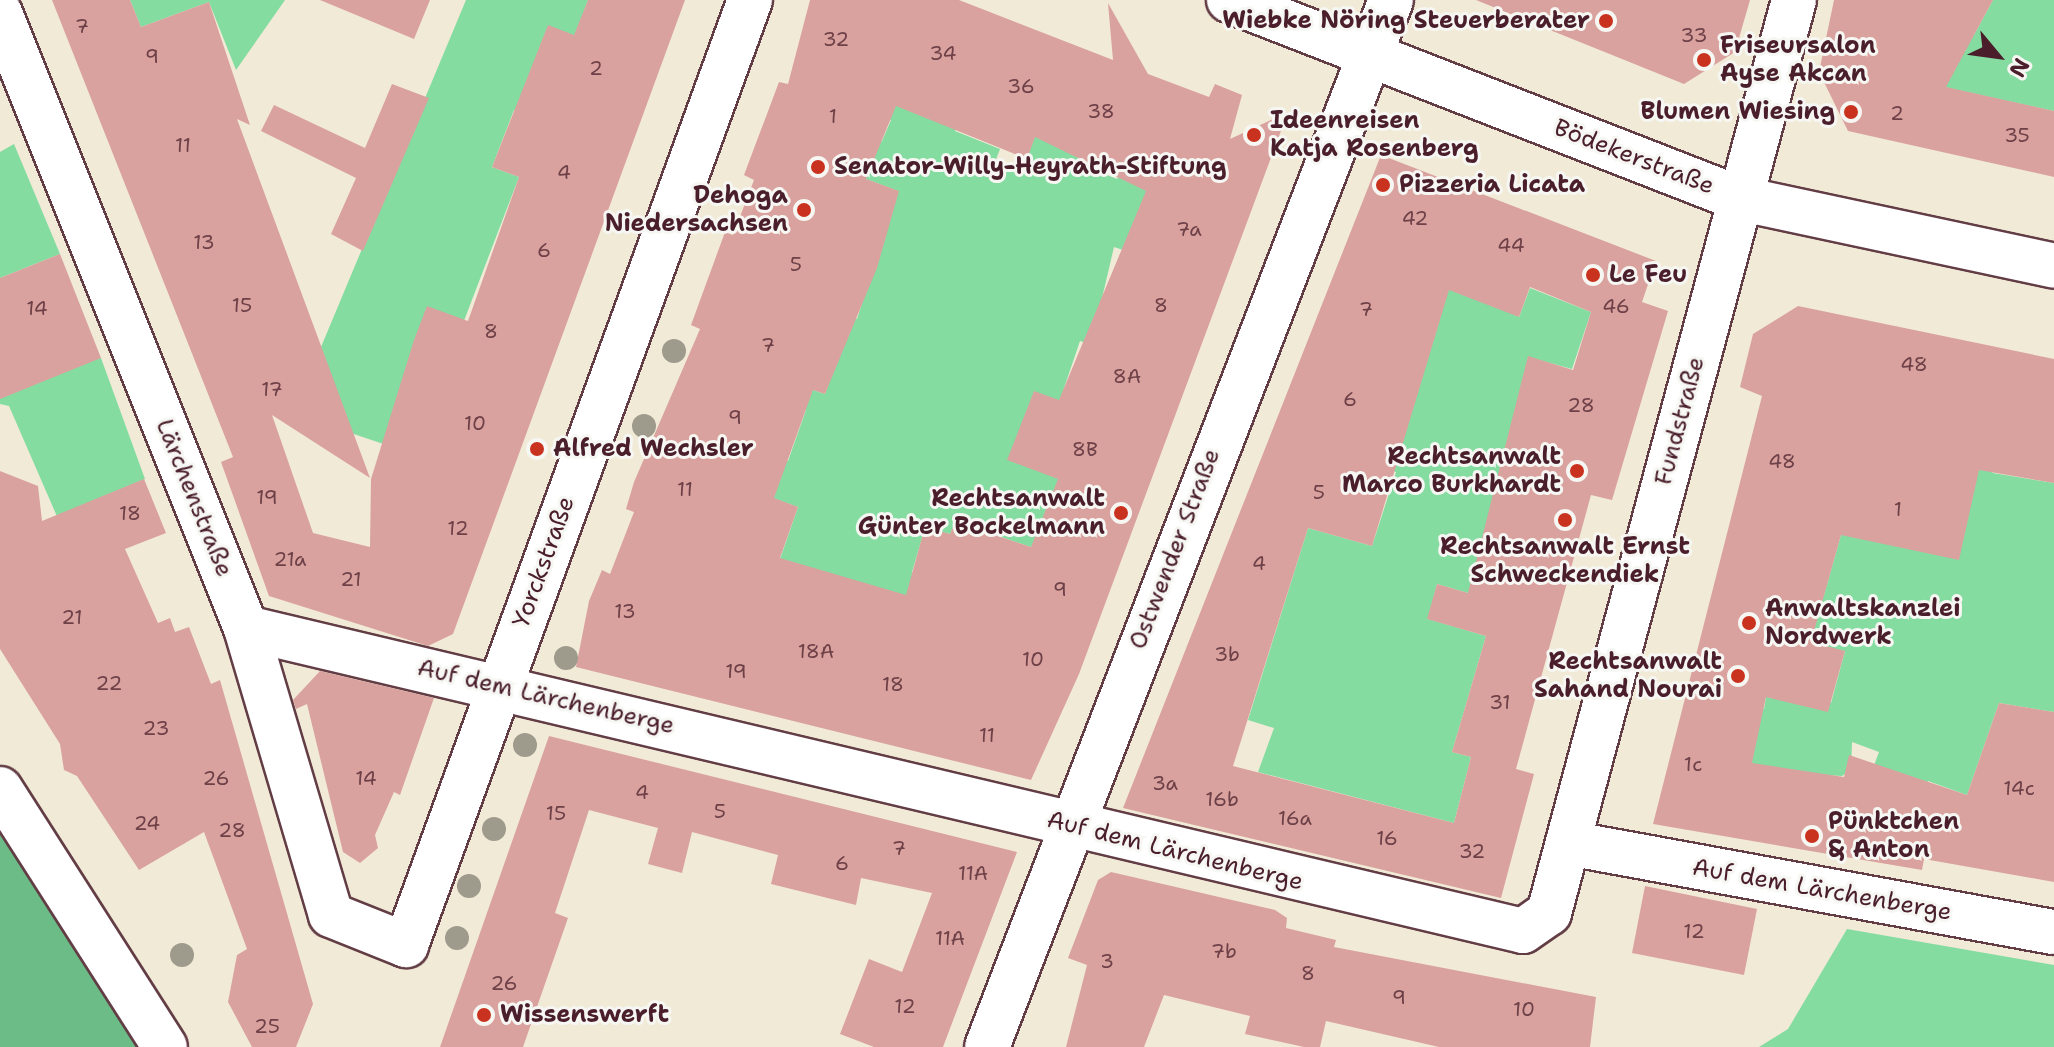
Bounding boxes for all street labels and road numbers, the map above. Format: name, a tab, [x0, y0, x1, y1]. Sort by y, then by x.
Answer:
street label: Bödekerstraße	[1550, 113, 1718, 201]
street label: Fundstraße	[1649, 354, 1711, 488]
street label: Lärchenstraße	[149, 415, 239, 581]
street label: Ostwender Straße	[1123, 445, 1227, 653]
street label: Yorckstraße	[507, 493, 581, 631]
street label: Auf dem Lärchenberge	[415, 653, 677, 741]
street label: Auf dem Lärchenberge	[1044, 805, 1306, 897]
street label: Auf dem Lärchenberge	[1690, 853, 1954, 927]

